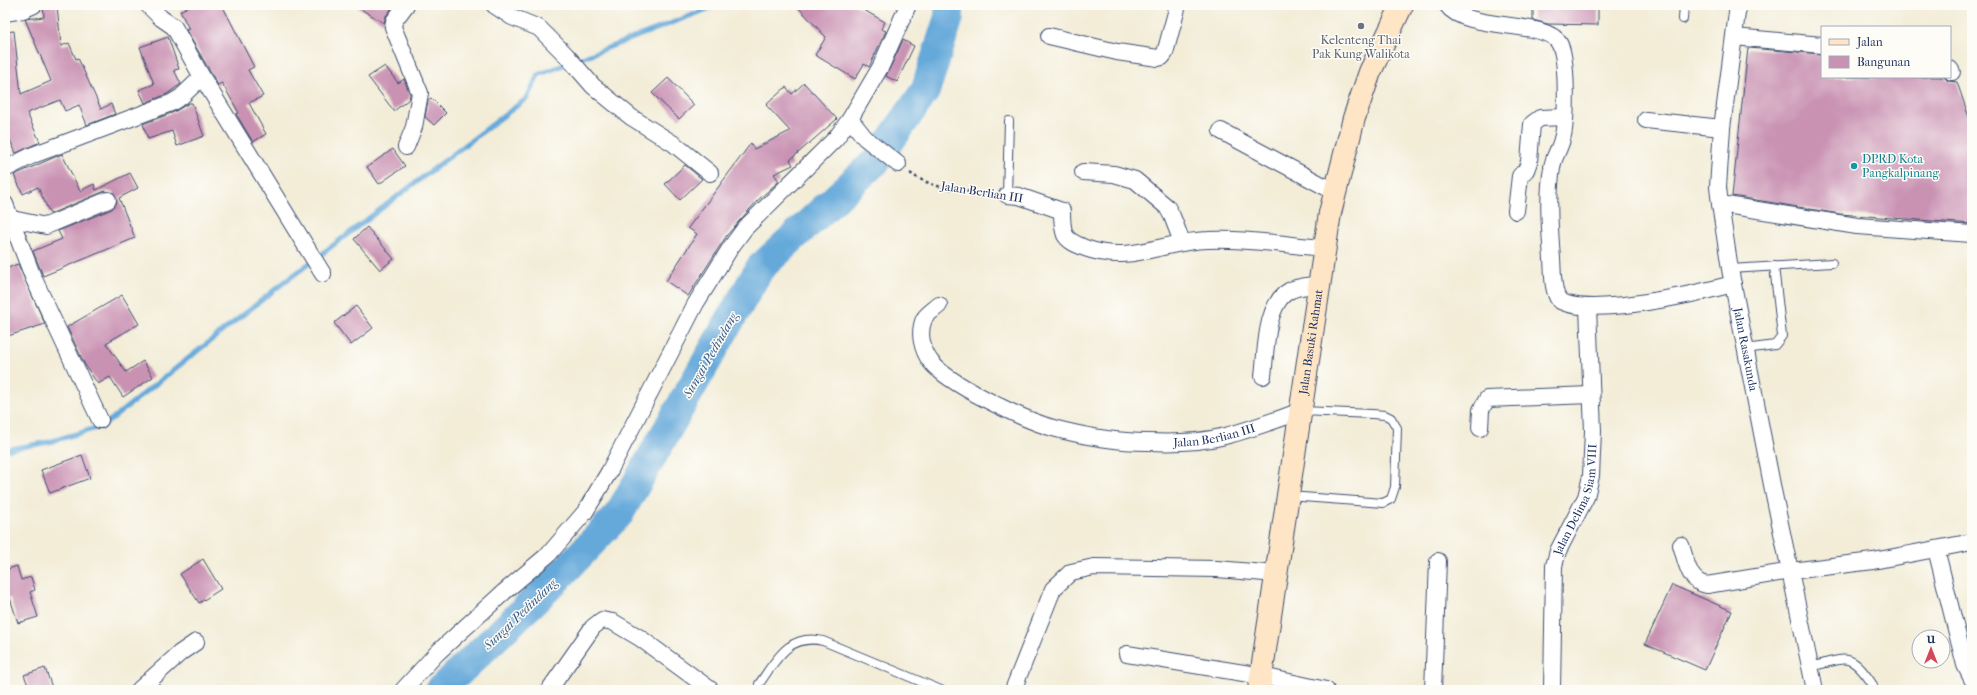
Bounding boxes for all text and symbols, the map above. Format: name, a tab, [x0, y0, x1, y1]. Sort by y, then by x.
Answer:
marker: Kelenteng Thai Pak Kung Walikota	[1356, 21, 1366, 31]
legend	[1821, 26, 1951, 78]
place label: Kelenteng Thai Pak Kung Walikota	[1312, 33, 1410, 61]
text: Jalan	[1856, 35, 1883, 49]
text: Bangunan	[1857, 55, 1910, 69]
place label: DPRD Kota Pangkalpinang	[1862, 152, 1940, 180]
marker: DPRD Kota Pangkalpinang	[1849, 161, 1859, 171]
street label: Jalan Berlian III	[939, 178, 1024, 205]
street label: Jalan Basuki Rahmat	[1296, 288, 1326, 396]
street label: Jalan Rasakunda	[1730, 306, 1761, 393]
water label: Sungai Pedindang	[679, 309, 741, 401]
street label: Jalan Berlian III	[1172, 421, 1257, 449]
street label: Jalan Delima Siam VIII	[1550, 443, 1599, 557]
water label: Sungai Pedindang	[480, 575, 560, 653]
north arrow	[1911, 629, 1951, 669]
text: U	[1926, 633, 1936, 646]

